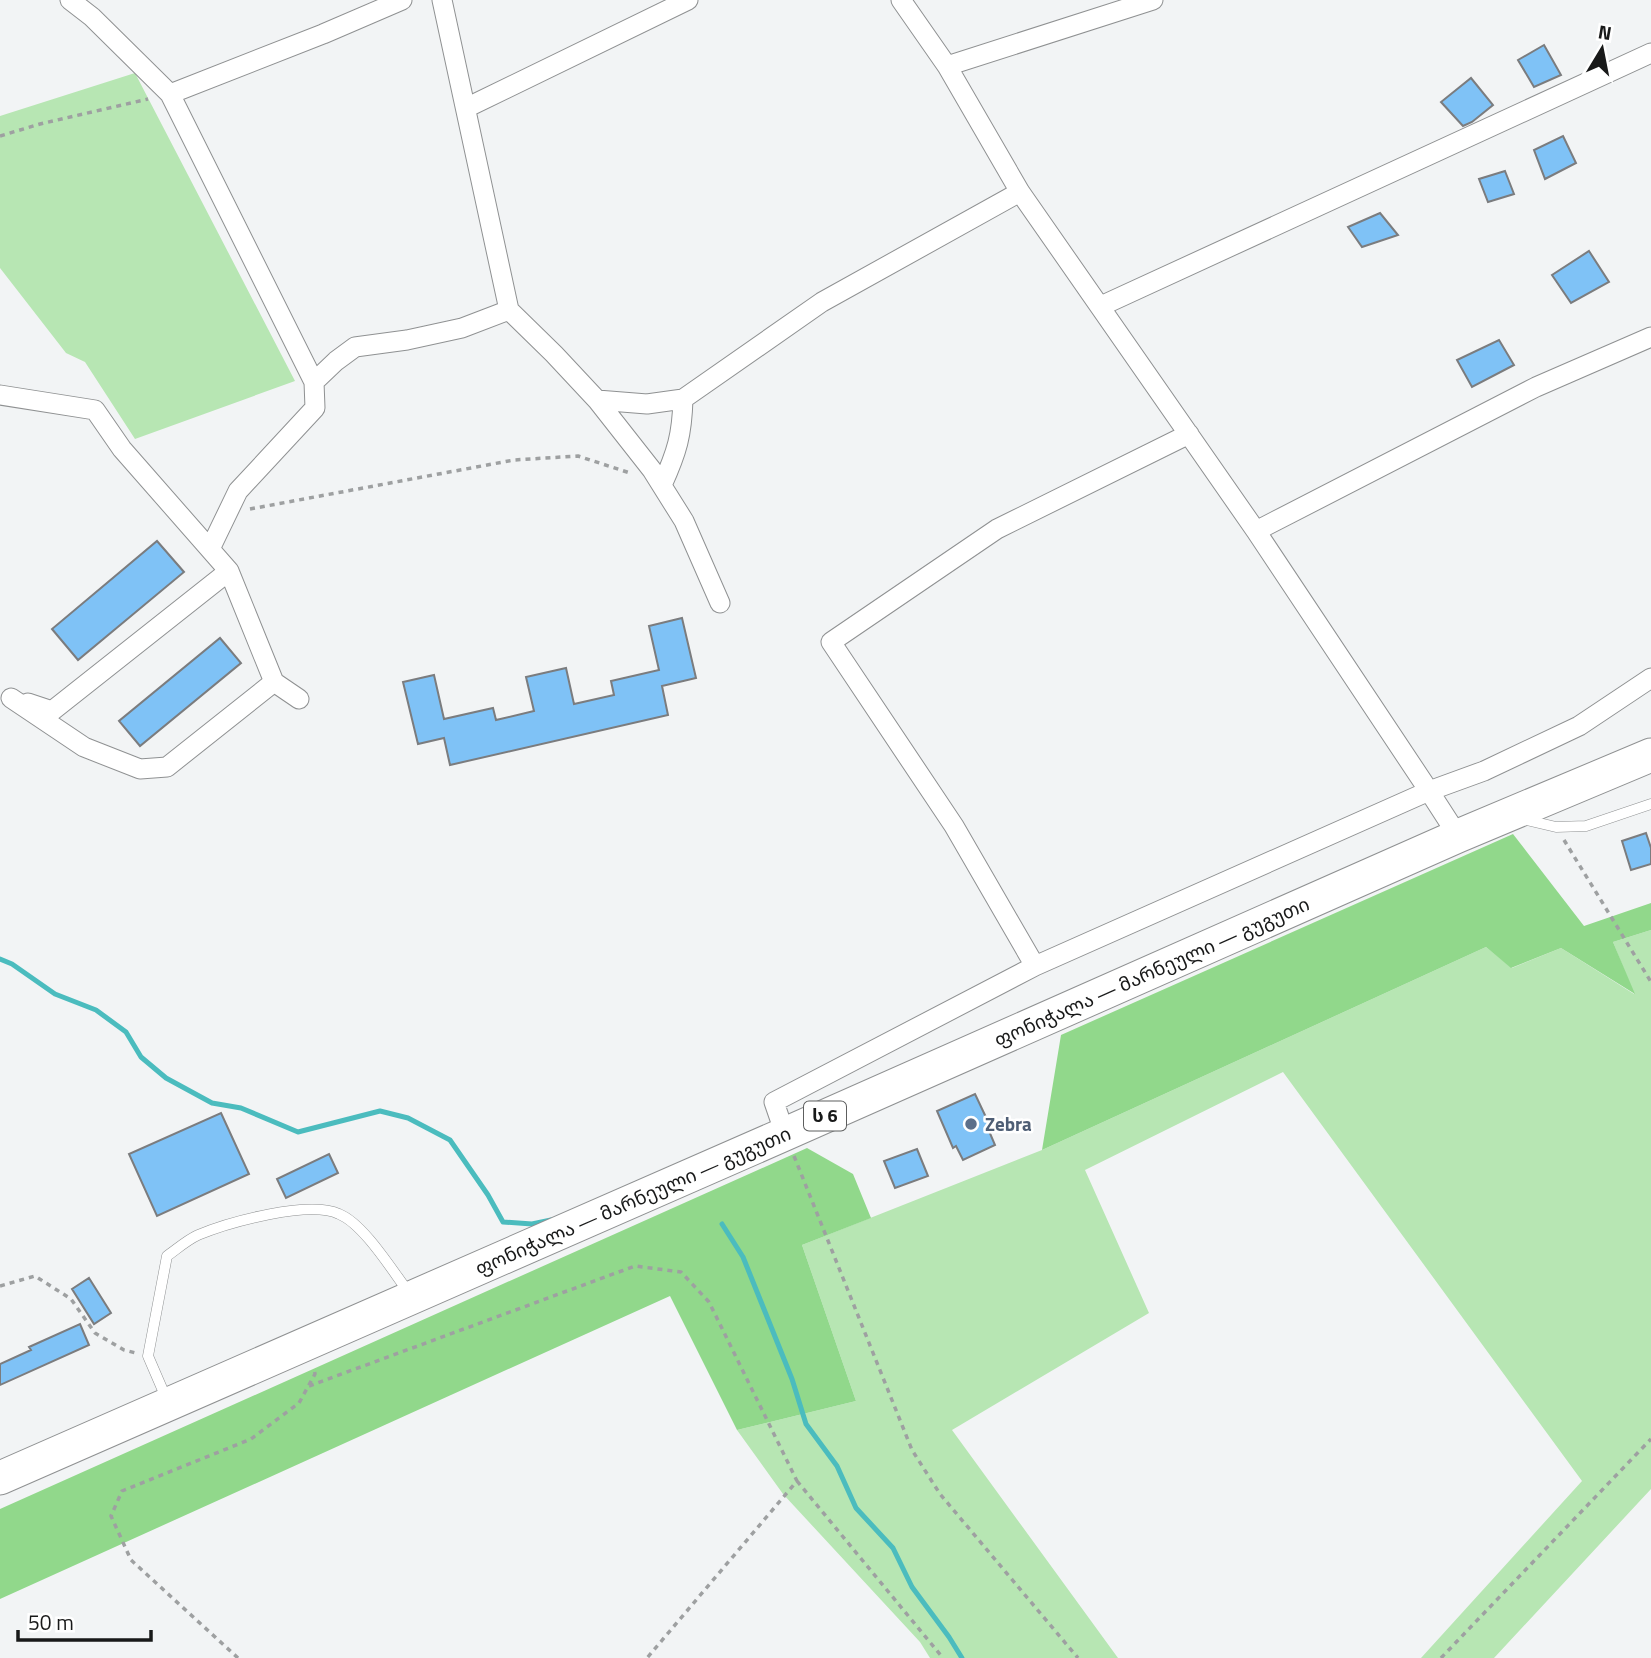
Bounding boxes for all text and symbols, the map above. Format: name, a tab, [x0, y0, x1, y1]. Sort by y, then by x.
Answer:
north arrow	[1567, 14, 1637, 84]
text: N	[1596, 16, 1614, 47]
street label: ფონიჭალა — მარნეული — გუგუთი	[989, 889, 1314, 1054]
road number: ს 6	[804, 1101, 846, 1130]
place label: Zebra	[985, 1109, 1032, 1138]
marker: Zebra	[963, 1116, 979, 1132]
street label: ფონიჭალა — მარნეული — გუგუთი	[470, 1118, 795, 1282]
scale bar	[18, 1598, 150, 1642]
text: 50 m	[28, 1606, 74, 1638]

